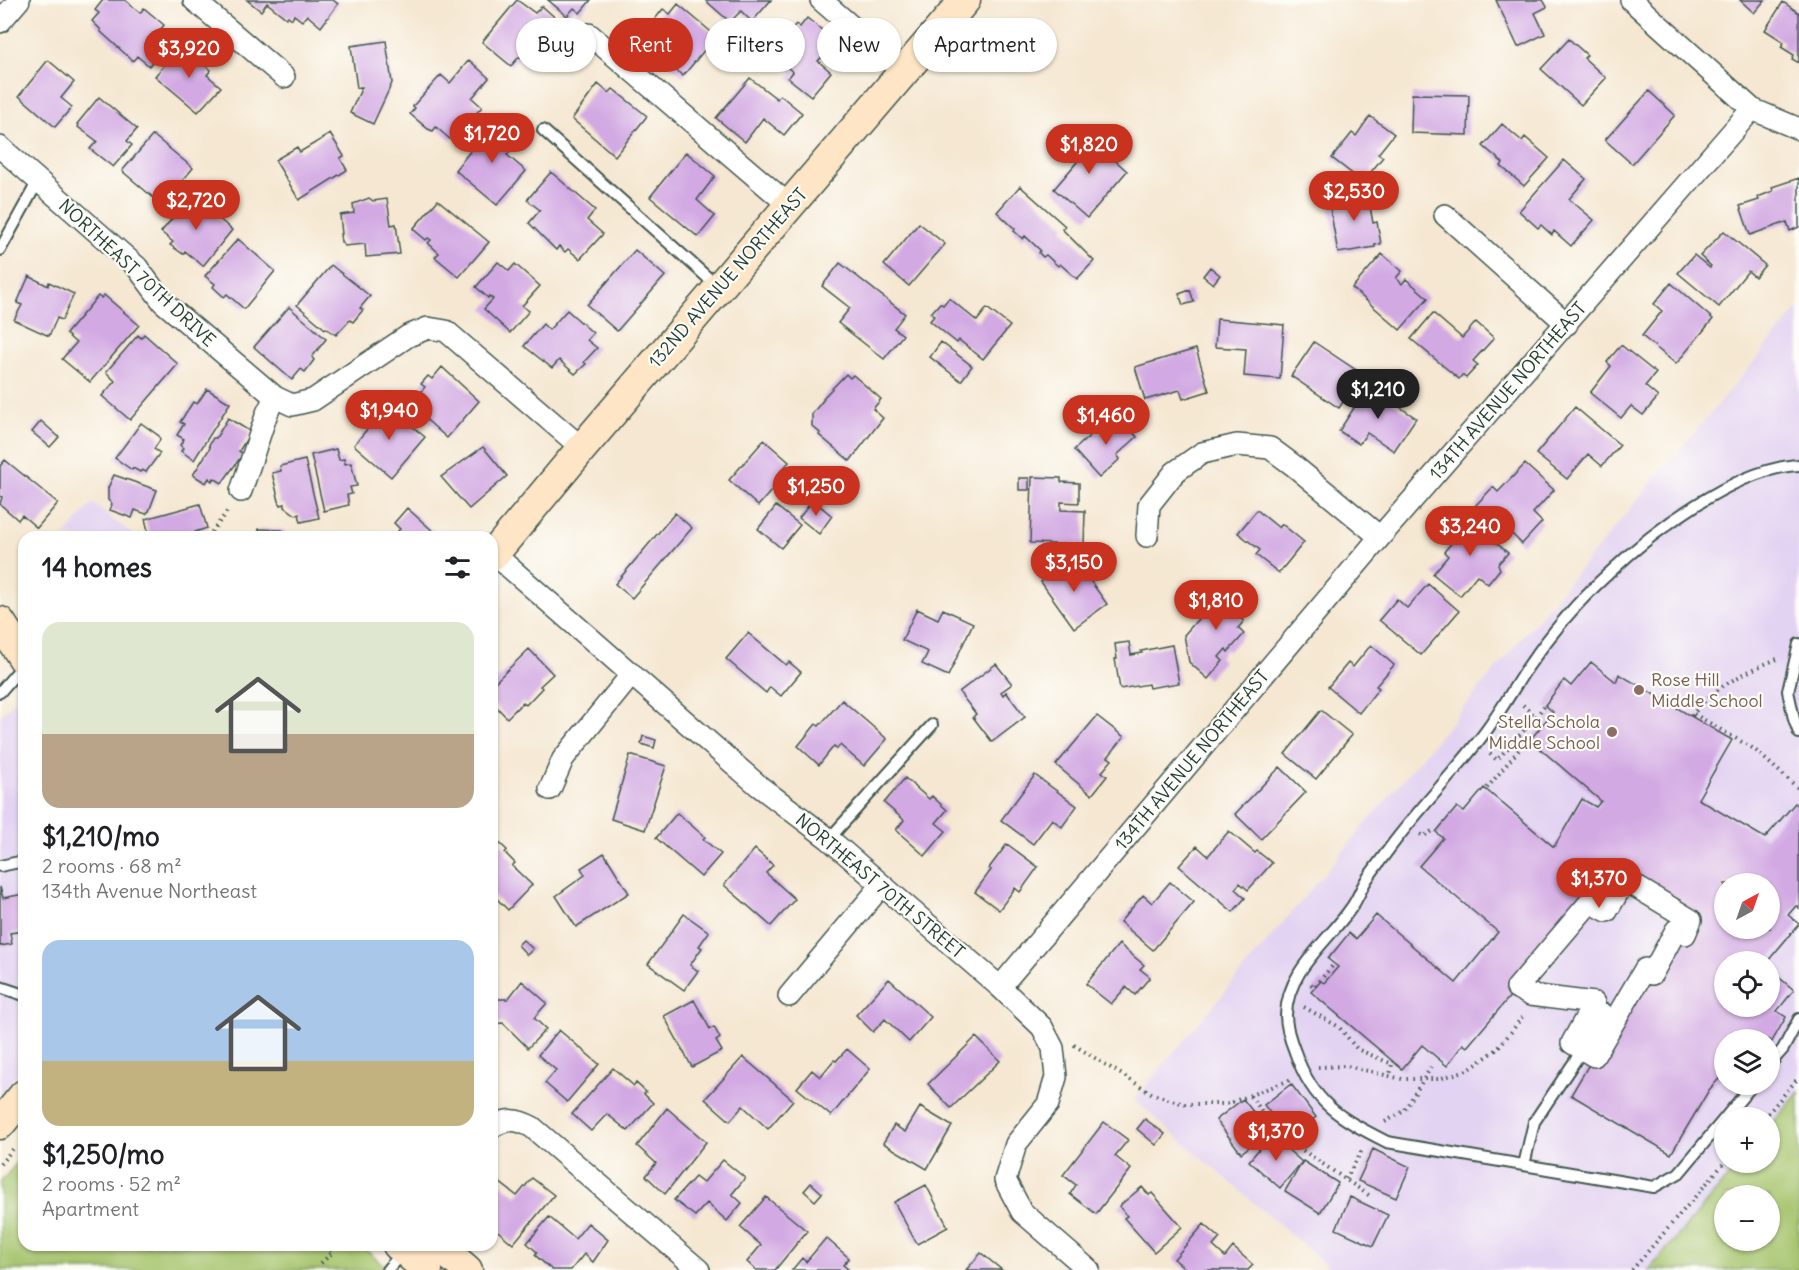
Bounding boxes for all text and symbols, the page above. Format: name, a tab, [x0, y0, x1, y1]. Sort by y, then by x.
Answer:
chip: Buy	[516, 18, 596, 72]
chip: Rent	[608, 18, 693, 72]
chip: Filters	[705, 18, 805, 72]
chip: New	[817, 18, 901, 72]
chip: Apartment	[913, 18, 1057, 72]
pin: $3,920	[140, 28, 238, 79]
text: $3,920	[158, 35, 220, 60]
pin: $1,720	[443, 113, 541, 164]
text: $1,720	[464, 120, 520, 145]
pin: $1,820	[1040, 124, 1138, 175]
text: $1,820	[1060, 131, 1118, 156]
pin: $2,530	[1305, 171, 1403, 222]
text: $2,530	[1323, 178, 1385, 203]
pin: $2,720	[147, 180, 245, 231]
street label: 132ND AVENUE NORTHEAST	[643, 183, 812, 372]
text: $2,720	[166, 187, 226, 212]
street label: NORTHEAST 70TH DRIVE	[54, 194, 221, 351]
street label: 134TH AVENUE NORTHEAST	[1424, 297, 1591, 484]
pin: $1,210	[1329, 369, 1427, 420]
text: $1,210	[1351, 376, 1405, 401]
pin: $1,940	[340, 390, 438, 441]
pin: $1,460	[1057, 395, 1155, 446]
text: $1,940	[359, 397, 419, 422]
text: $1,460	[1077, 402, 1135, 427]
pin: $1,250	[767, 466, 865, 517]
text: $1,250	[787, 473, 845, 498]
pin: $3,240	[1421, 506, 1519, 557]
text: $3,240	[1439, 513, 1501, 538]
pin: $3,150	[1025, 542, 1123, 593]
text: $3,150	[1045, 549, 1103, 574]
text: 14 homes	[42, 551, 152, 584]
icon: filters	[441, 551, 474, 584]
pin: $1,810	[1167, 580, 1265, 631]
text: $1,810	[1188, 587, 1244, 612]
icon: home	[204, 661, 312, 769]
street label: 134TH AVENUE NORTHEAST	[1110, 665, 1274, 854]
place label: Rose Hill Middle School	[1651, 668, 1763, 712]
marker: Rose Hill Middle School	[1632, 683, 1646, 697]
place label: Stella Schola Middle School	[1488, 710, 1600, 754]
marker: Stella Schola Middle School	[1605, 725, 1619, 739]
street label: NORTHEAST 70TH STREET	[791, 808, 970, 963]
text: $1,210/mo	[42, 820, 160, 853]
text: 2 rooms · 68 m²	[42, 853, 182, 878]
pin: $1,370	[1550, 858, 1648, 909]
text: $1,370	[1570, 865, 1628, 890]
north arrow	[1714, 873, 1780, 939]
map controls	[1714, 873, 1780, 1251]
text: 134th Avenue Northeast	[42, 878, 257, 903]
button: locate	[1714, 951, 1780, 1017]
icon: home	[204, 979, 312, 1087]
button: layers	[1714, 1029, 1780, 1095]
button: +	[1714, 1107, 1780, 1173]
pin: $1,370	[1227, 1111, 1325, 1162]
text: $1,370	[1247, 1118, 1305, 1143]
text: $1,250/mo	[42, 1138, 164, 1171]
text: 2 rooms · 52 m²	[42, 1171, 181, 1196]
button: −	[1714, 1185, 1780, 1251]
text: Apartment	[42, 1196, 139, 1221]

